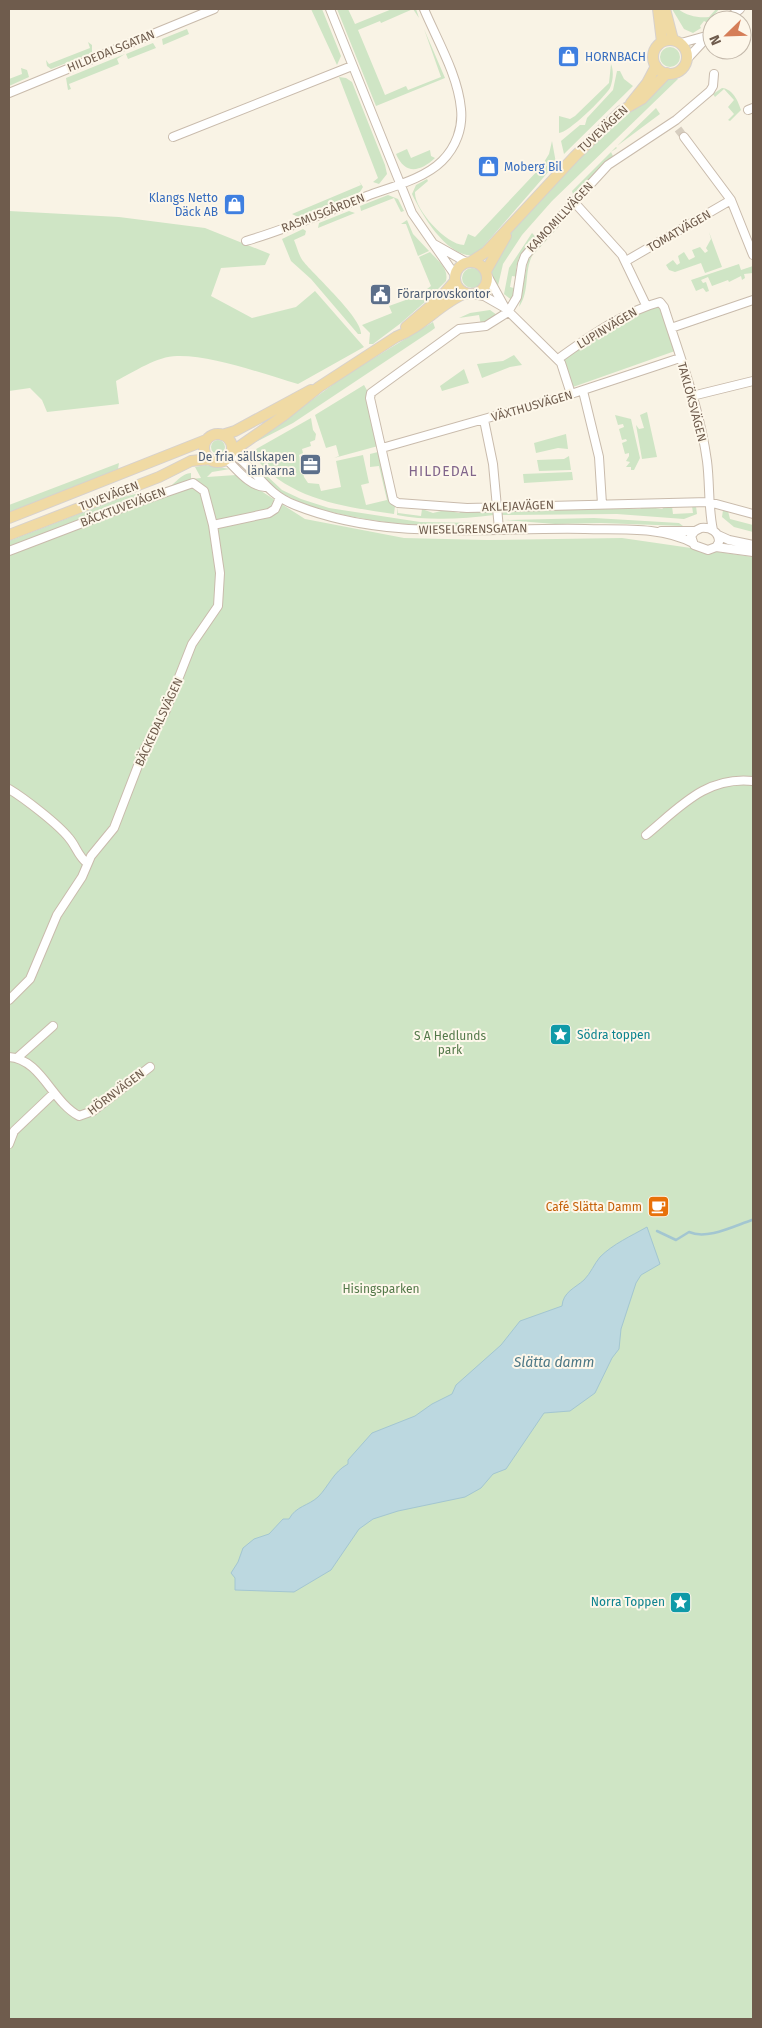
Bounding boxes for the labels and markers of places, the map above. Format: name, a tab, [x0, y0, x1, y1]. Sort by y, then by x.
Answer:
shop icon: HORNBACH	[557, 45, 581, 69]
place label: HORNBACH	[585, 50, 646, 64]
shop icon: Moberg Bil	[476, 155, 500, 179]
place label: Moberg Bil	[504, 160, 563, 174]
place label: Klangs Netto Däck AB	[149, 191, 218, 219]
shop icon: Klangs Netto Däck AB	[222, 193, 246, 217]
public building icon: Förarprovskontor	[369, 282, 393, 306]
place label: Förarprovskontor	[397, 287, 491, 301]
place label: De fria sällskapen länkarna	[198, 450, 295, 478]
office icon: De fria sällskapen länkarna	[299, 452, 323, 476]
place icon: Södra toppen	[549, 1023, 573, 1047]
place label: Södra toppen	[577, 1028, 651, 1042]
cafe icon: Café Slätta Damm	[646, 1195, 670, 1219]
place label: Café Slätta Damm	[546, 1200, 642, 1214]
place icon: Norra Toppen	[669, 1590, 693, 1614]
place label: Norra Toppen	[591, 1595, 665, 1609]

